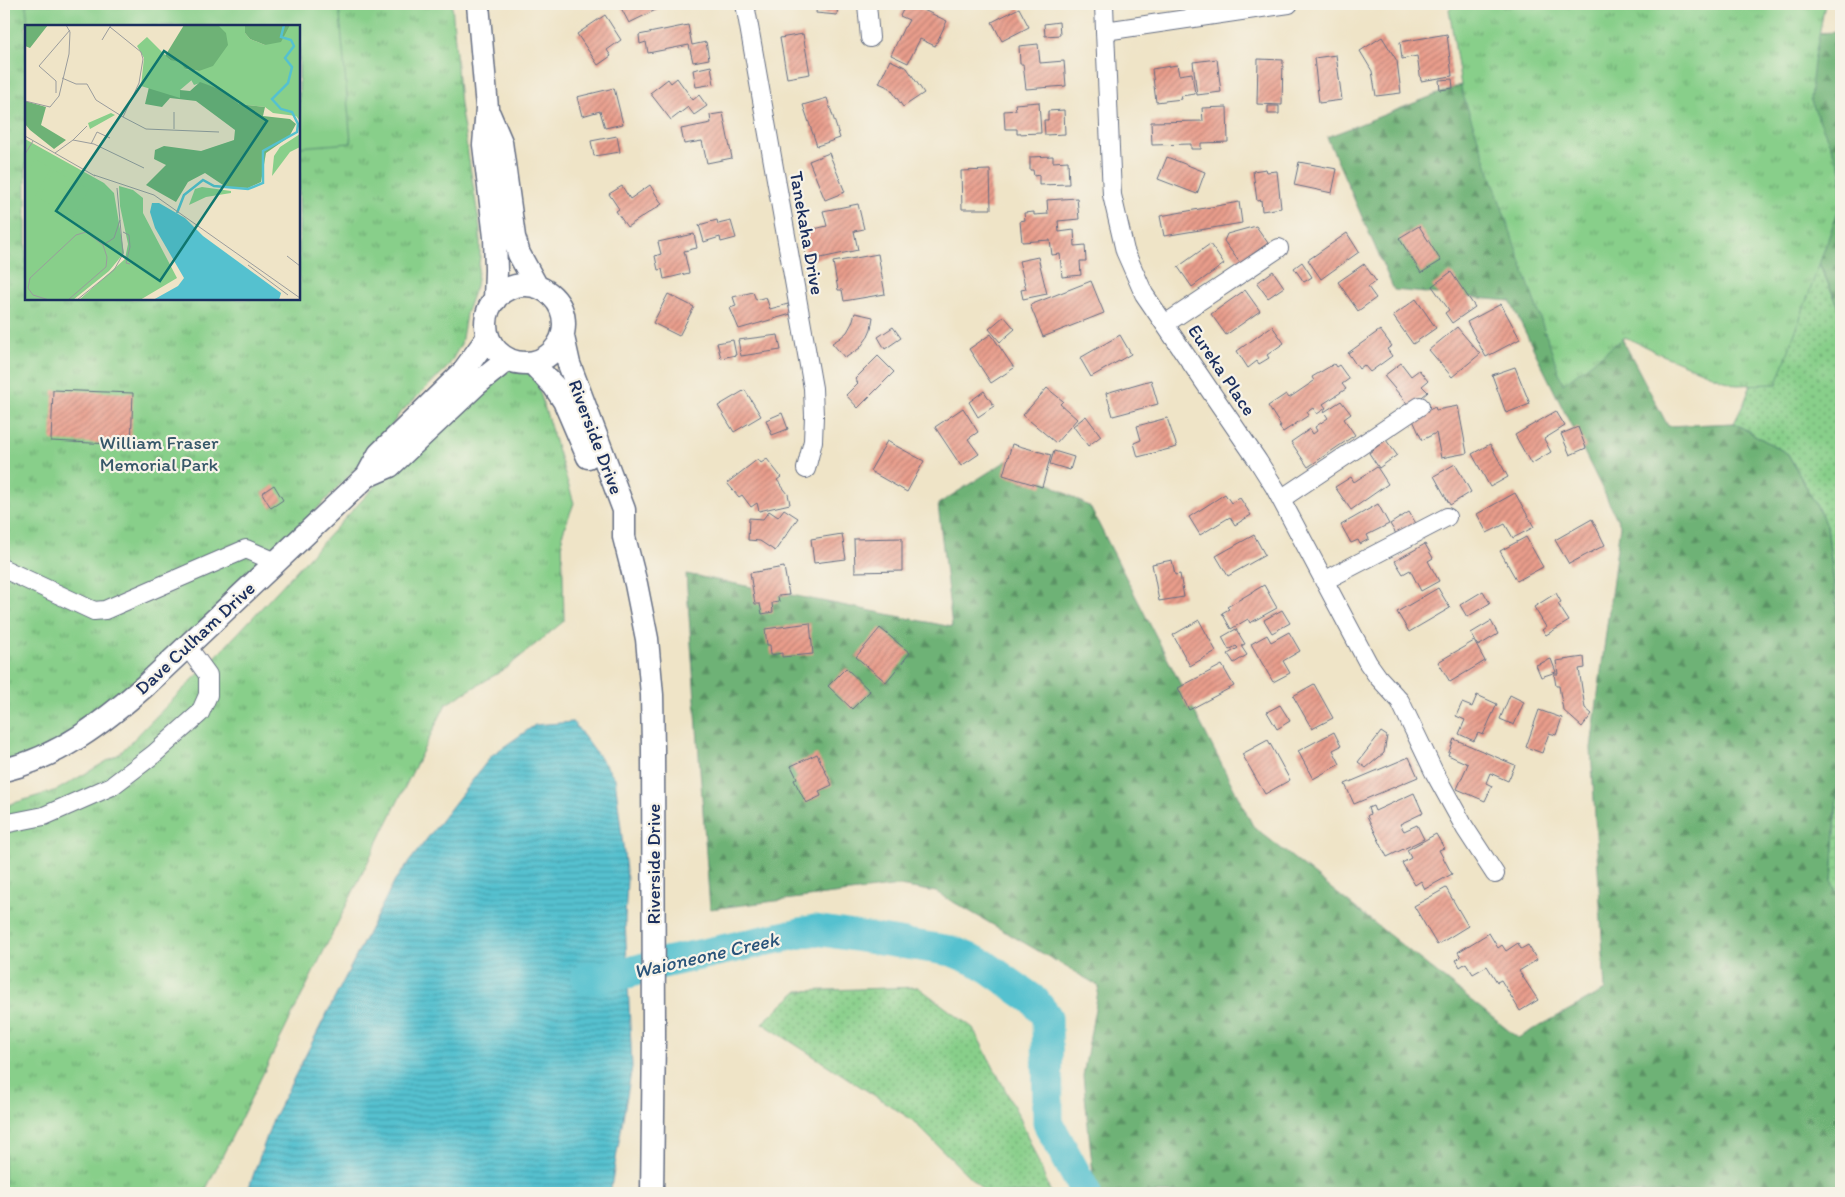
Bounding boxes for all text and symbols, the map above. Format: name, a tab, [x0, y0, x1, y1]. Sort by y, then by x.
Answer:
inset map	[25, 25, 300, 300]
street label: Tanekaha Drive	[785, 169, 829, 297]
street label: Eureka Place	[1183, 320, 1261, 420]
street label: Riverside Drive	[564, 376, 628, 498]
park label: William Fraser Memorial Park	[100, 431, 219, 476]
street label: Dave Culham Drive	[130, 577, 260, 699]
street label: Riverside Drive	[642, 804, 665, 925]
water label: Waioneone Creek	[631, 926, 782, 983]

